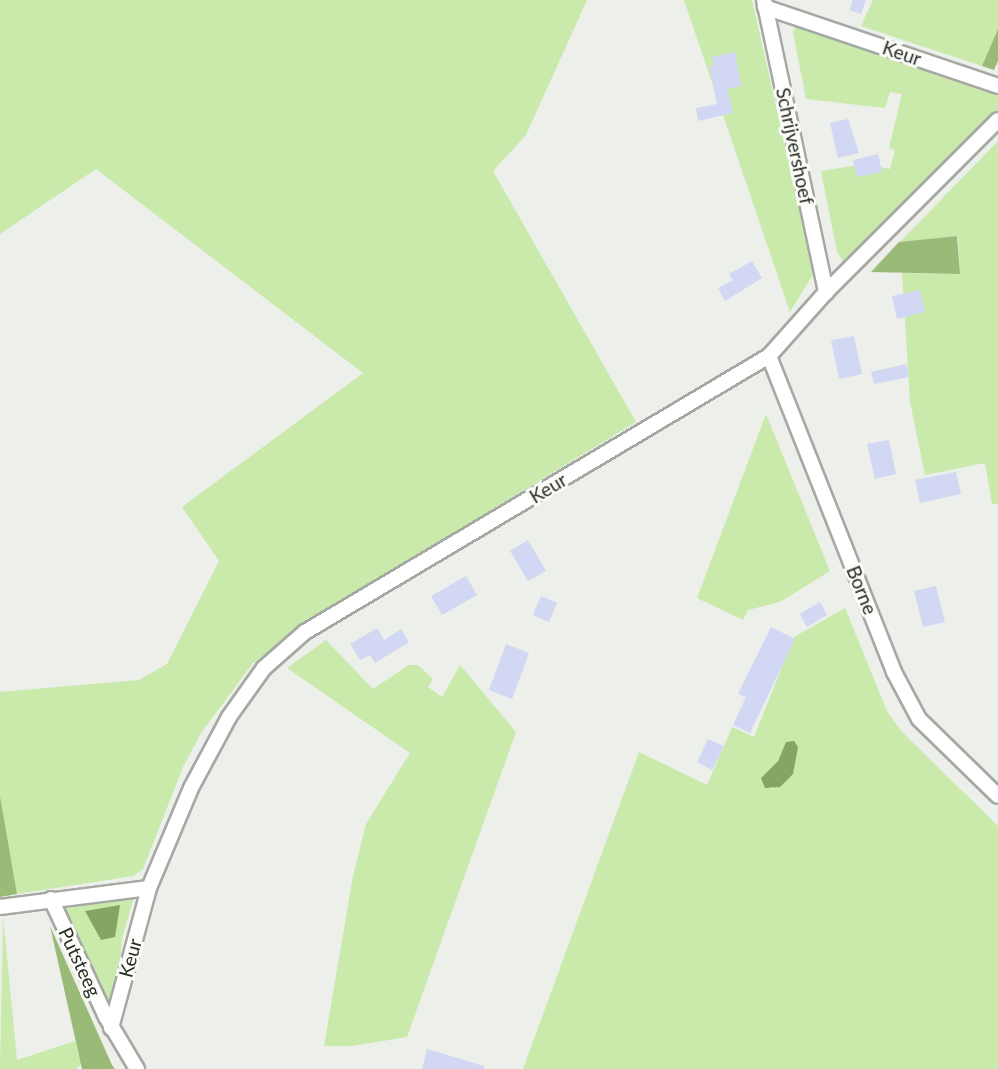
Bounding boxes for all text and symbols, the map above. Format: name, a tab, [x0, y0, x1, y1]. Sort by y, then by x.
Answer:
street label: Keur	[880, 36, 924, 70]
street label: Schrijvershoef	[772, 86, 818, 206]
street label: Keur	[525, 468, 571, 508]
street label: Borne	[842, 562, 882, 618]
street label: Putsteeg	[54, 924, 106, 1000]
street label: Keur	[114, 936, 146, 980]

